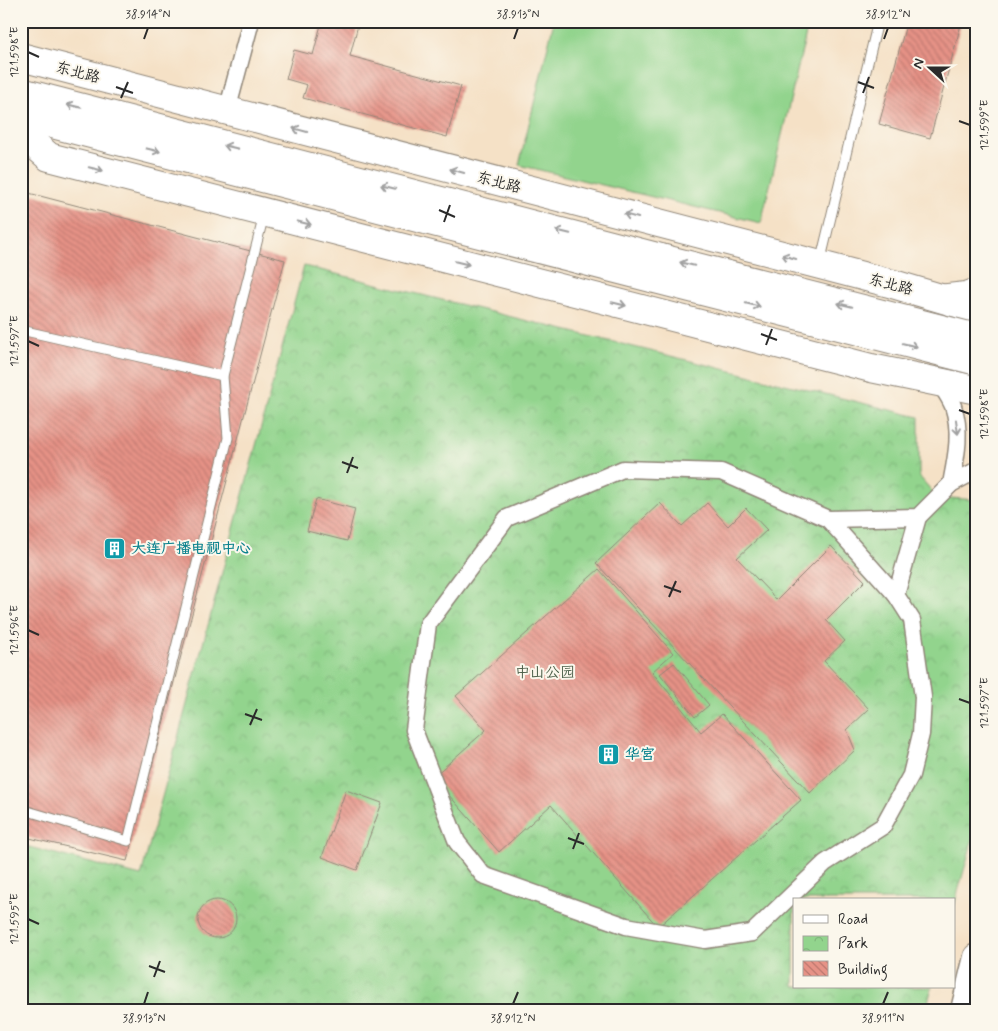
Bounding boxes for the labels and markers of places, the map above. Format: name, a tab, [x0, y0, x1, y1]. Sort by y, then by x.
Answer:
building icon: 大连广播电视中心	[103, 536, 127, 560]
place label: 大连广播电视中心	[131, 539, 251, 559]
building icon: 华宫	[597, 742, 621, 766]
place label: 华宫	[625, 745, 655, 765]

